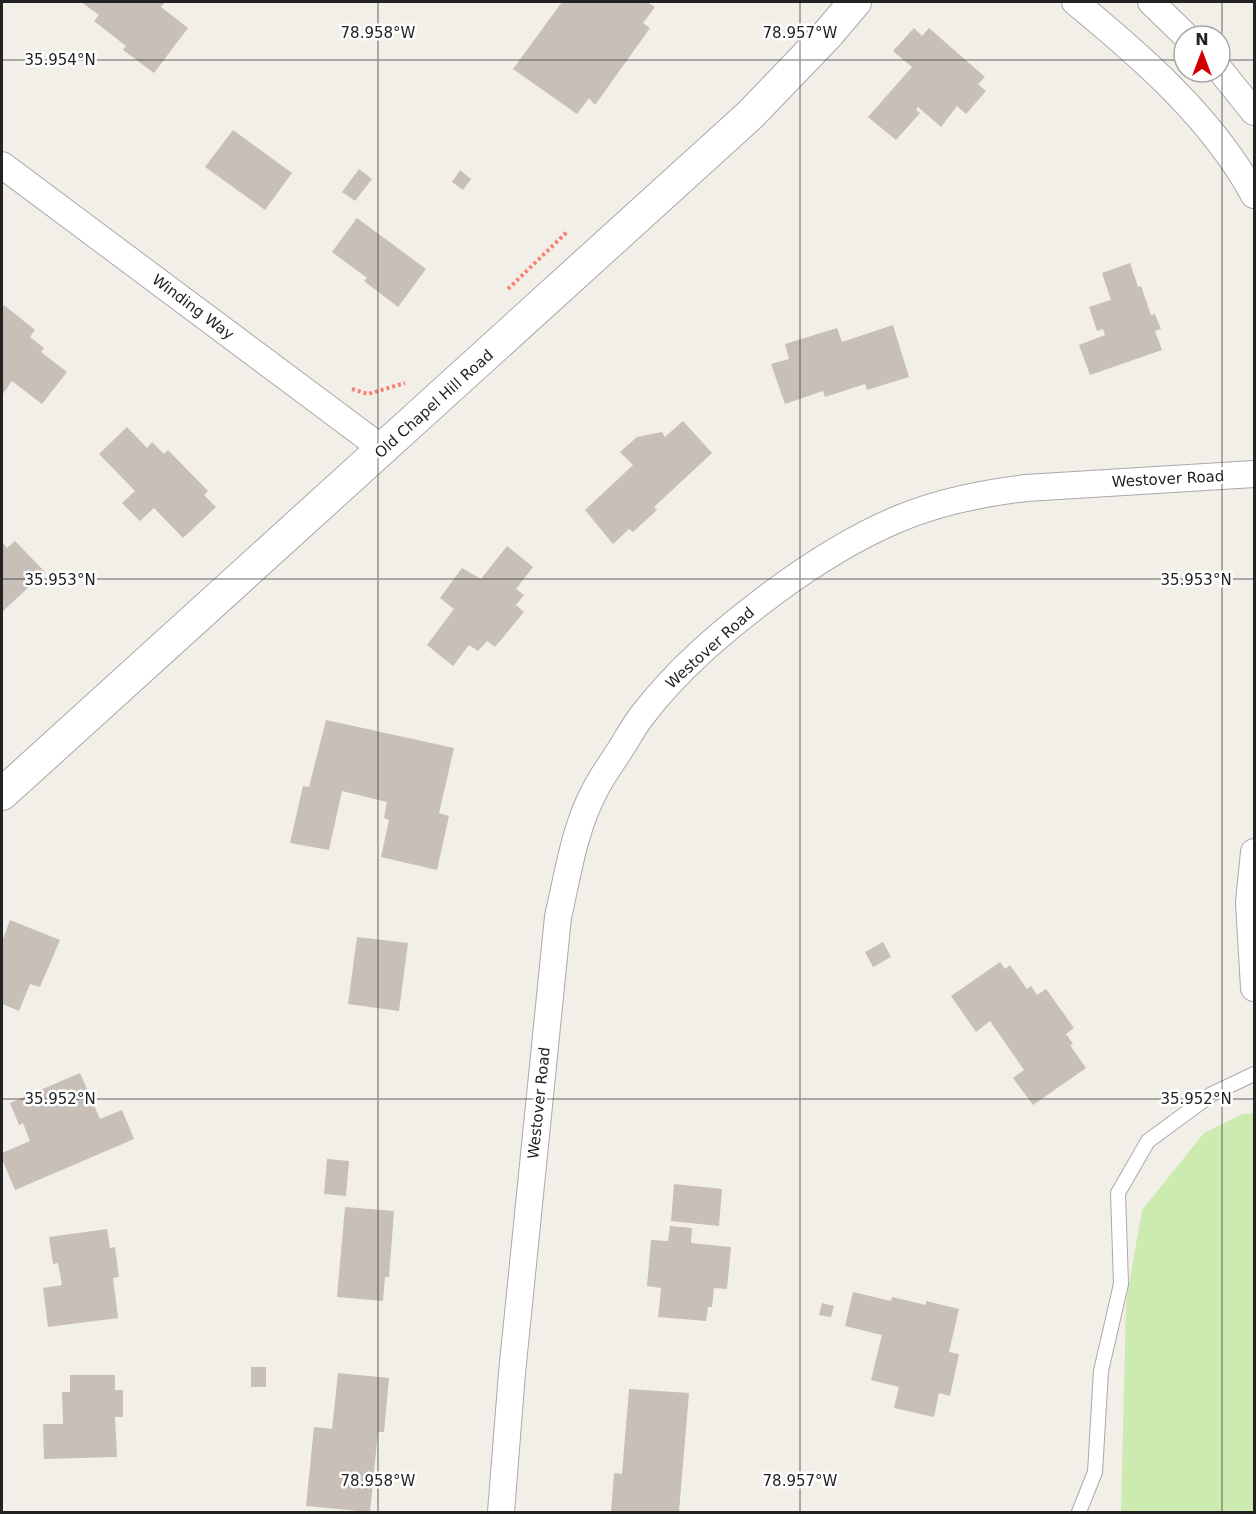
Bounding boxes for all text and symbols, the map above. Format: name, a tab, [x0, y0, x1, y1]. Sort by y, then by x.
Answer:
text: 78.958°W	[341, 24, 416, 42]
text: 78.957°W	[763, 24, 838, 42]
north arrow	[1172, 24, 1232, 84]
text: N	[1195, 30, 1209, 49]
text: 35.954°N	[24, 51, 96, 69]
street label: Winding Way	[149, 270, 237, 344]
street label: Old Chapel Hill Road	[371, 346, 497, 462]
street label: Westover Road	[1111, 467, 1225, 491]
text: 35.953°N	[24, 571, 96, 589]
text: 35.953°N	[1160, 571, 1232, 589]
street label: Westover Road	[662, 604, 758, 692]
street label: Westover Road	[524, 1046, 554, 1160]
text: 35.952°N	[24, 1090, 96, 1108]
text: 35.952°N	[1160, 1090, 1232, 1108]
text: 78.958°W	[341, 1472, 416, 1490]
text: 78.957°W	[763, 1472, 838, 1490]

